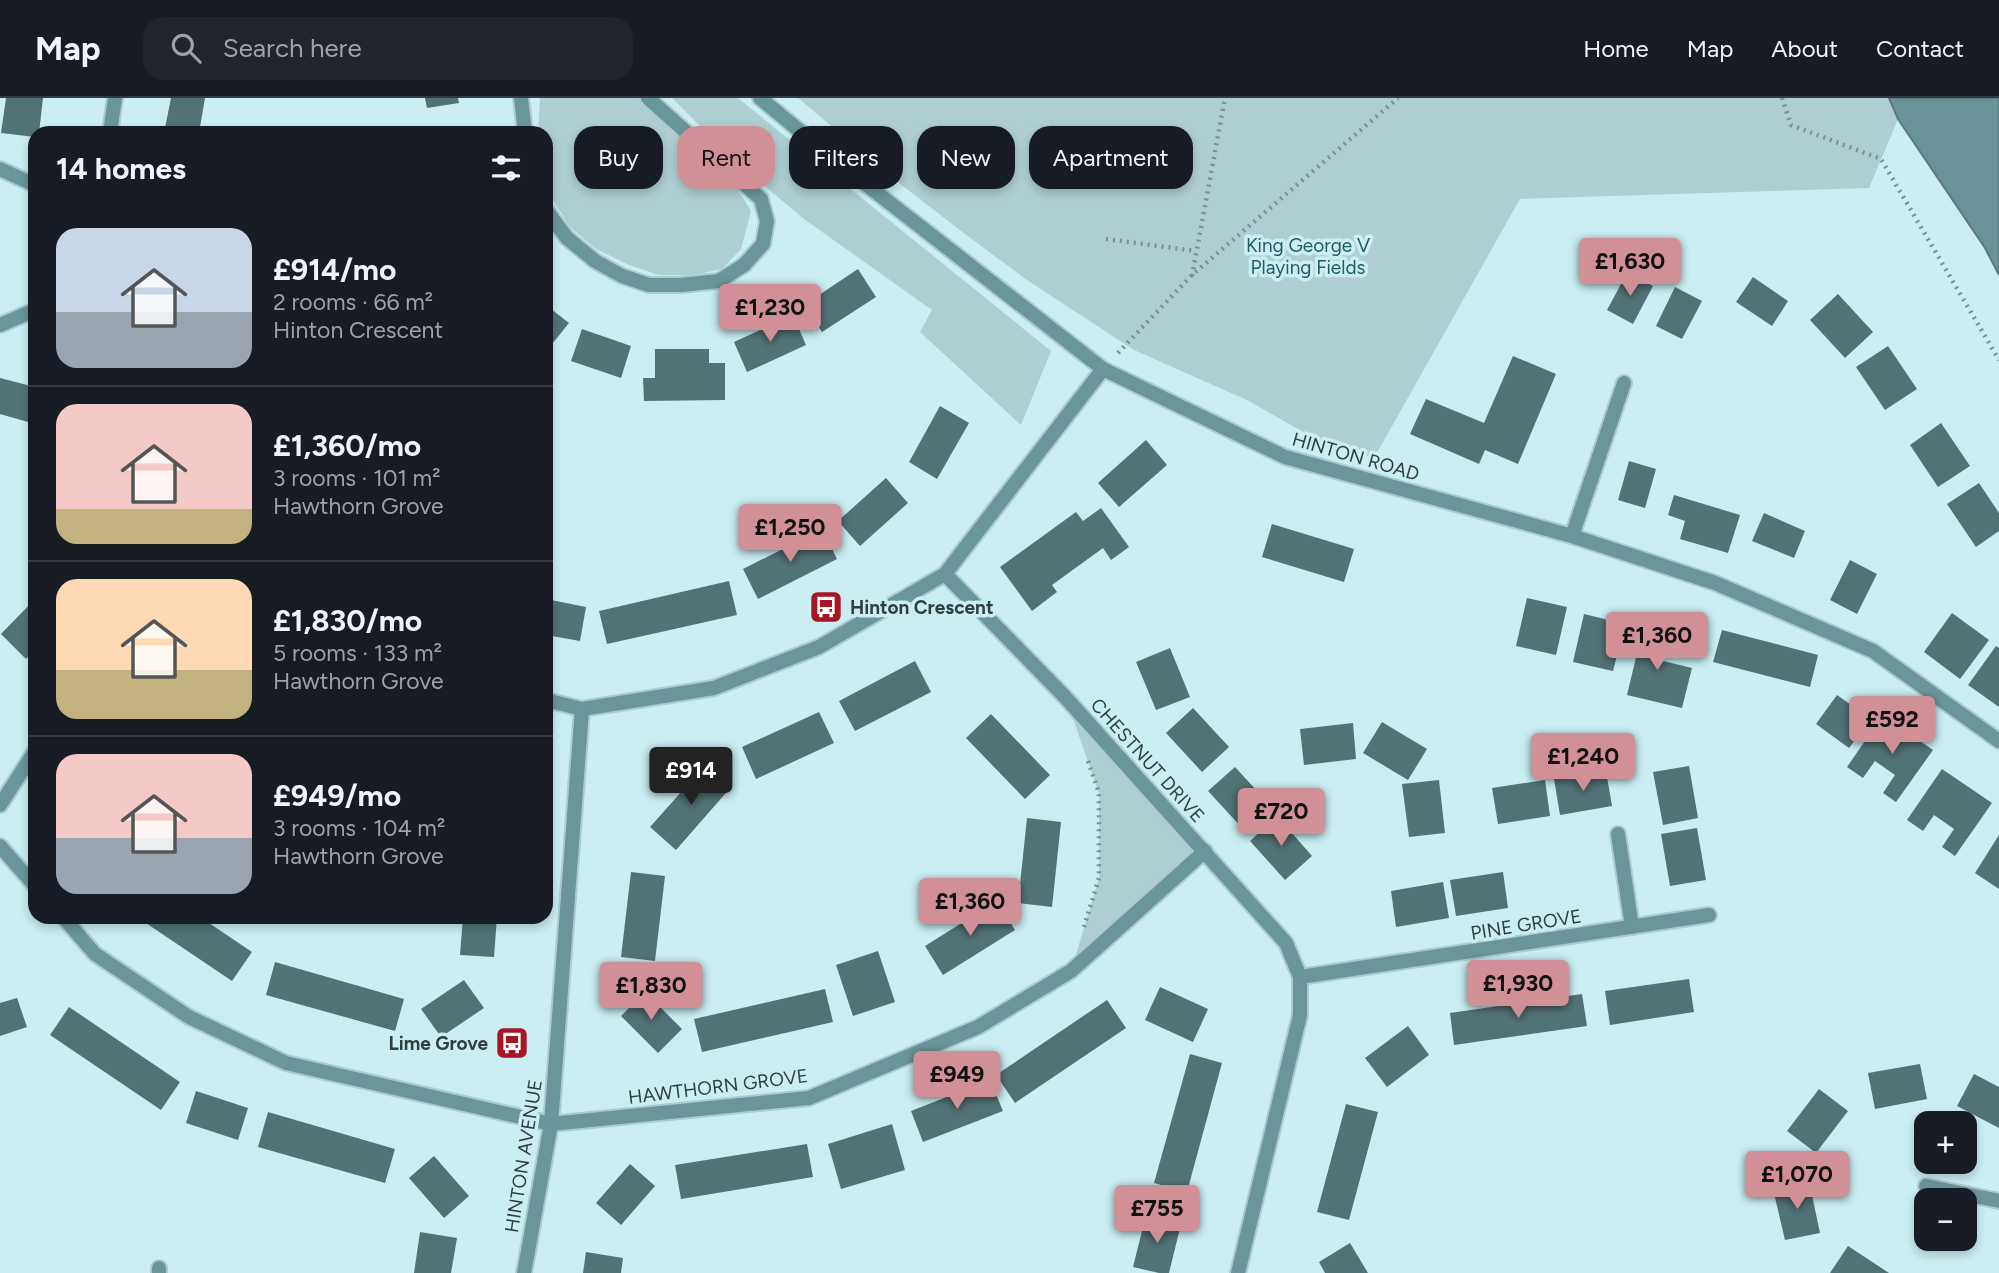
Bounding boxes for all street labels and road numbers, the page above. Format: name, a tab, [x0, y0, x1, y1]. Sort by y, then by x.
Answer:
street label: HINTON ROAD	[1290, 427, 1422, 486]
street label: CHESTNUT DRIVE	[1086, 694, 1209, 827]
street label: PINE GROVE	[1469, 904, 1583, 945]
street label: HAWTHORN GROVE	[627, 1064, 809, 1109]
street label: HINTON AVENUE	[500, 1078, 547, 1234]

